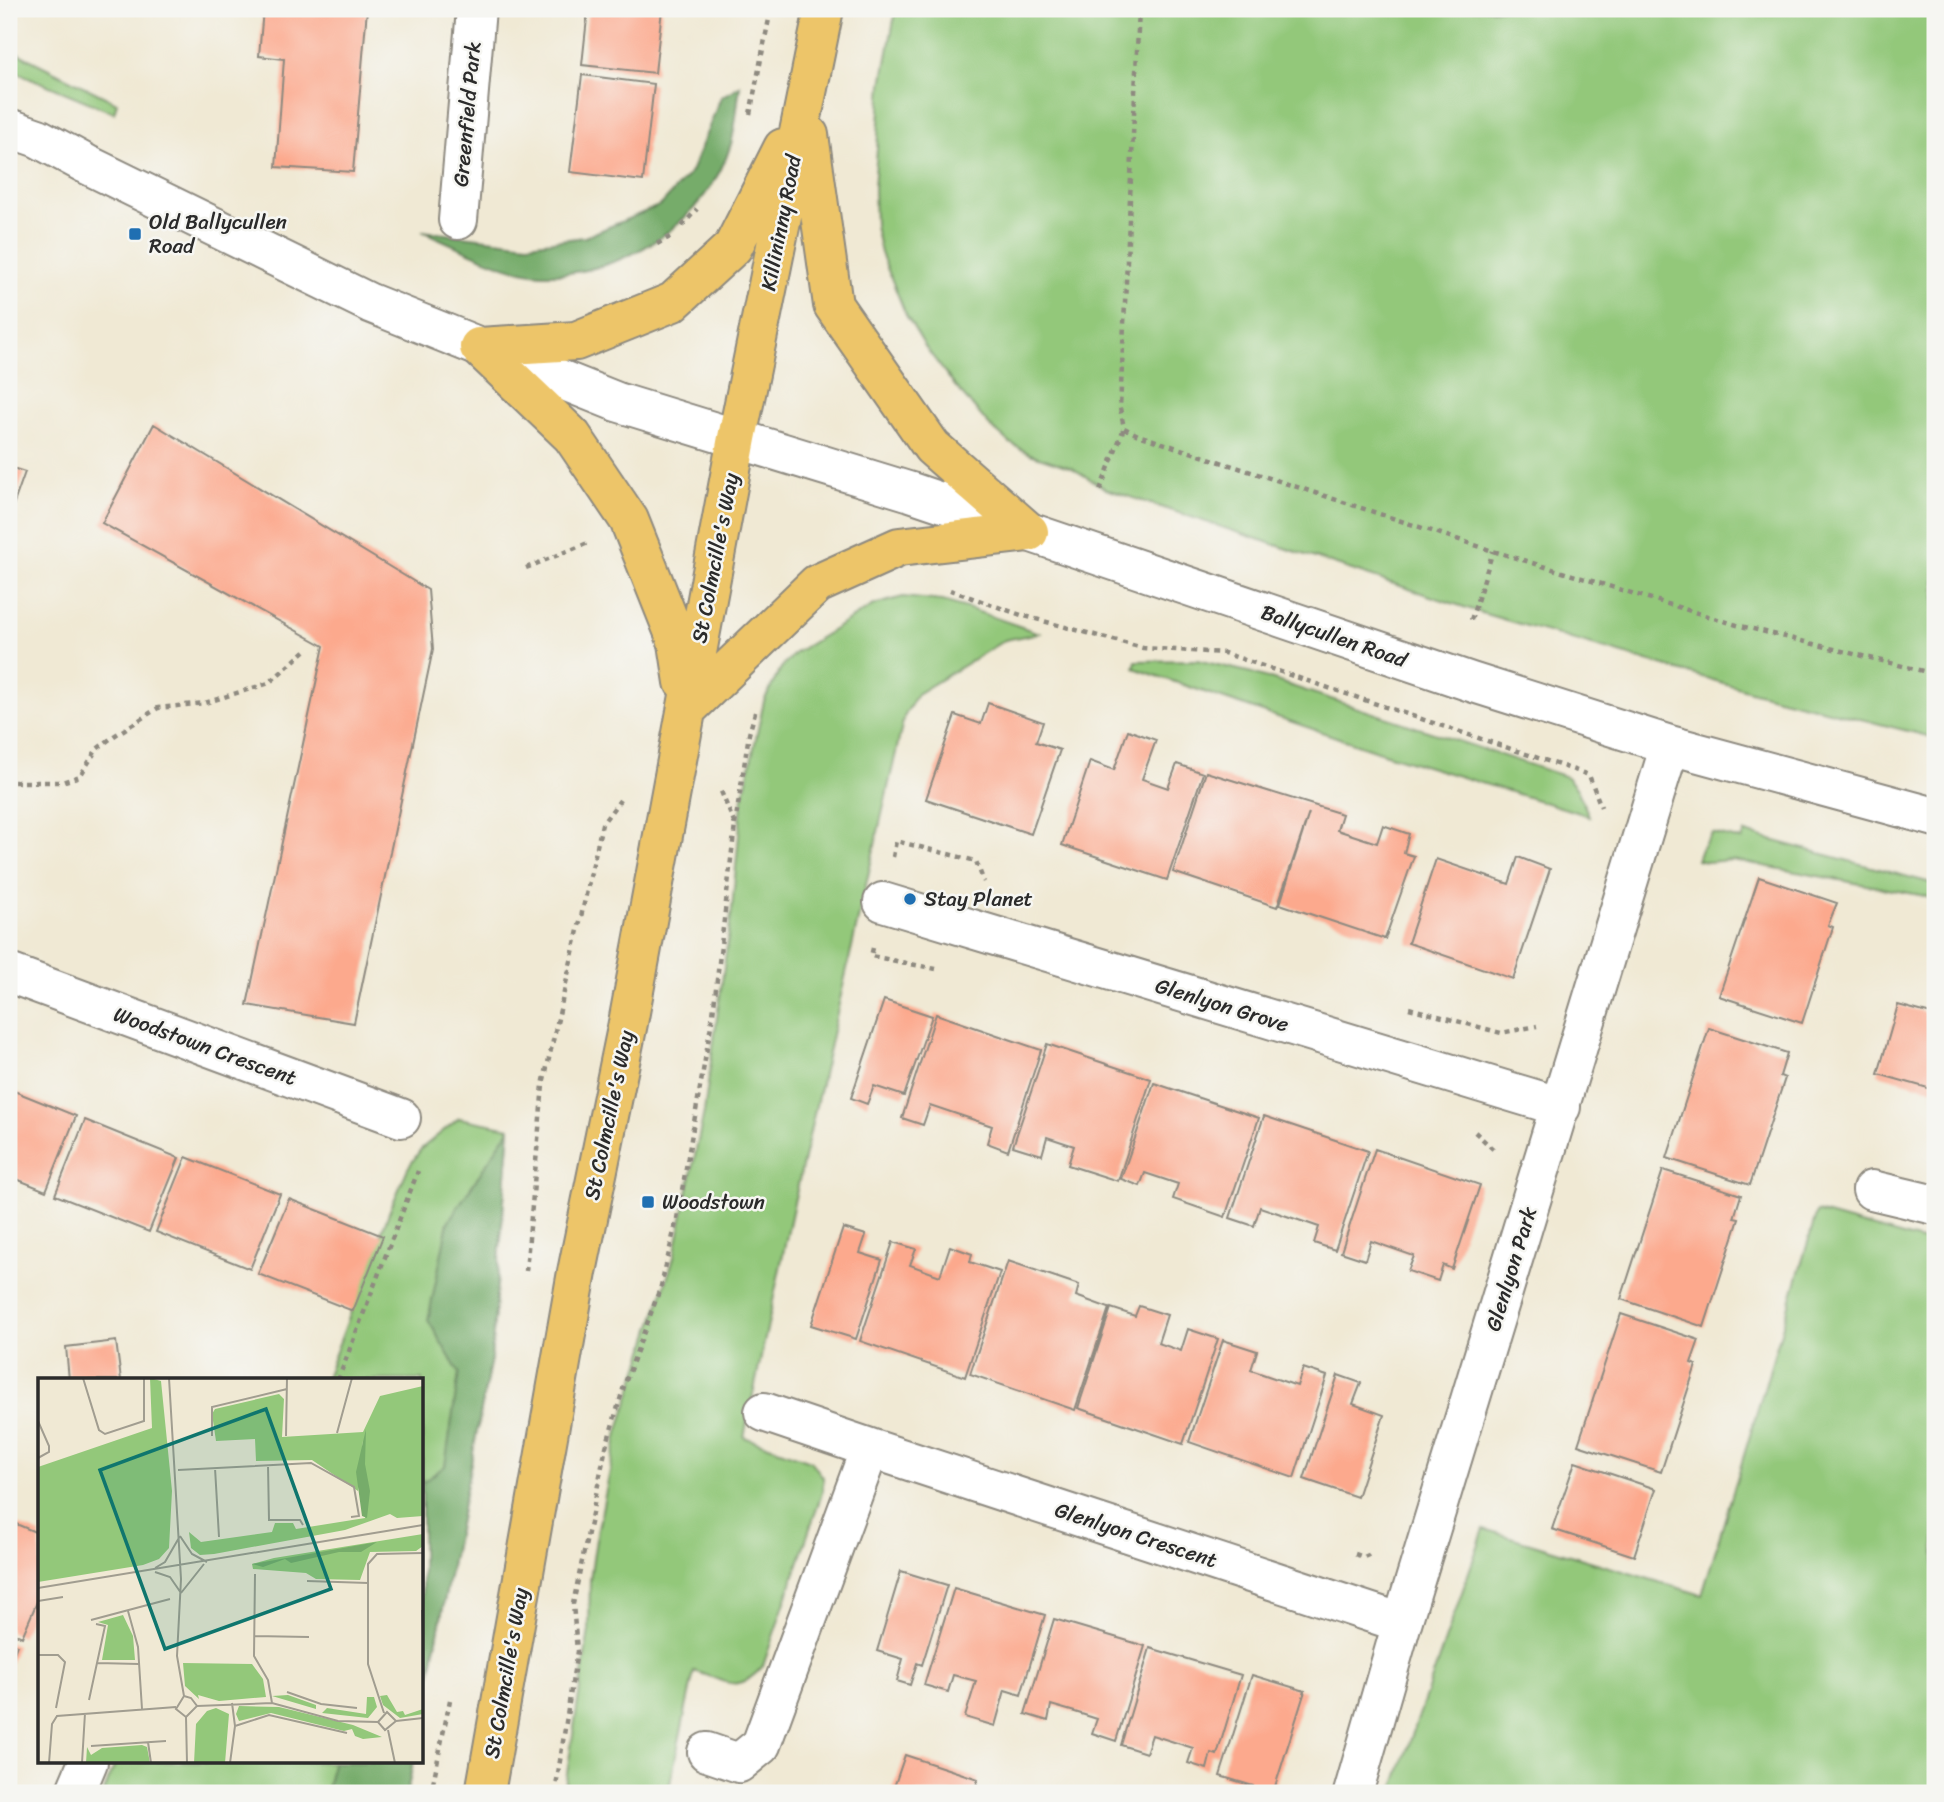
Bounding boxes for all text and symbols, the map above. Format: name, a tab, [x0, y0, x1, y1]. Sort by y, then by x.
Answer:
street label: Greenfield Park	[442, 40, 492, 188]
street label: Killininny Road	[749, 150, 813, 294]
place label: Old Ballycullen Road	[149, 203, 287, 265]
marker: Old Ballycullen Road	[127, 226, 143, 242]
street label: St Colmcille's Way	[680, 470, 750, 646]
street label: Ballycullen Road	[1256, 593, 1414, 679]
place label: Stay Planet	[924, 880, 1033, 918]
marker: Stay Planet	[902, 891, 918, 907]
street label: Glenlyon Grove	[1150, 967, 1294, 1043]
street label: Woodstown Crescent	[108, 995, 302, 1097]
street label: St Colmcille's Way	[572, 1026, 646, 1203]
place label: Woodstown	[662, 1183, 765, 1221]
marker: Woodstown	[640, 1194, 656, 1210]
street label: Glenlyon Park	[1474, 1201, 1548, 1336]
inset map	[38, 1378, 424, 1764]
street label: Glenlyon Crescent	[1050, 1491, 1222, 1579]
street label: St Colmcille's Way	[472, 1585, 540, 1761]

